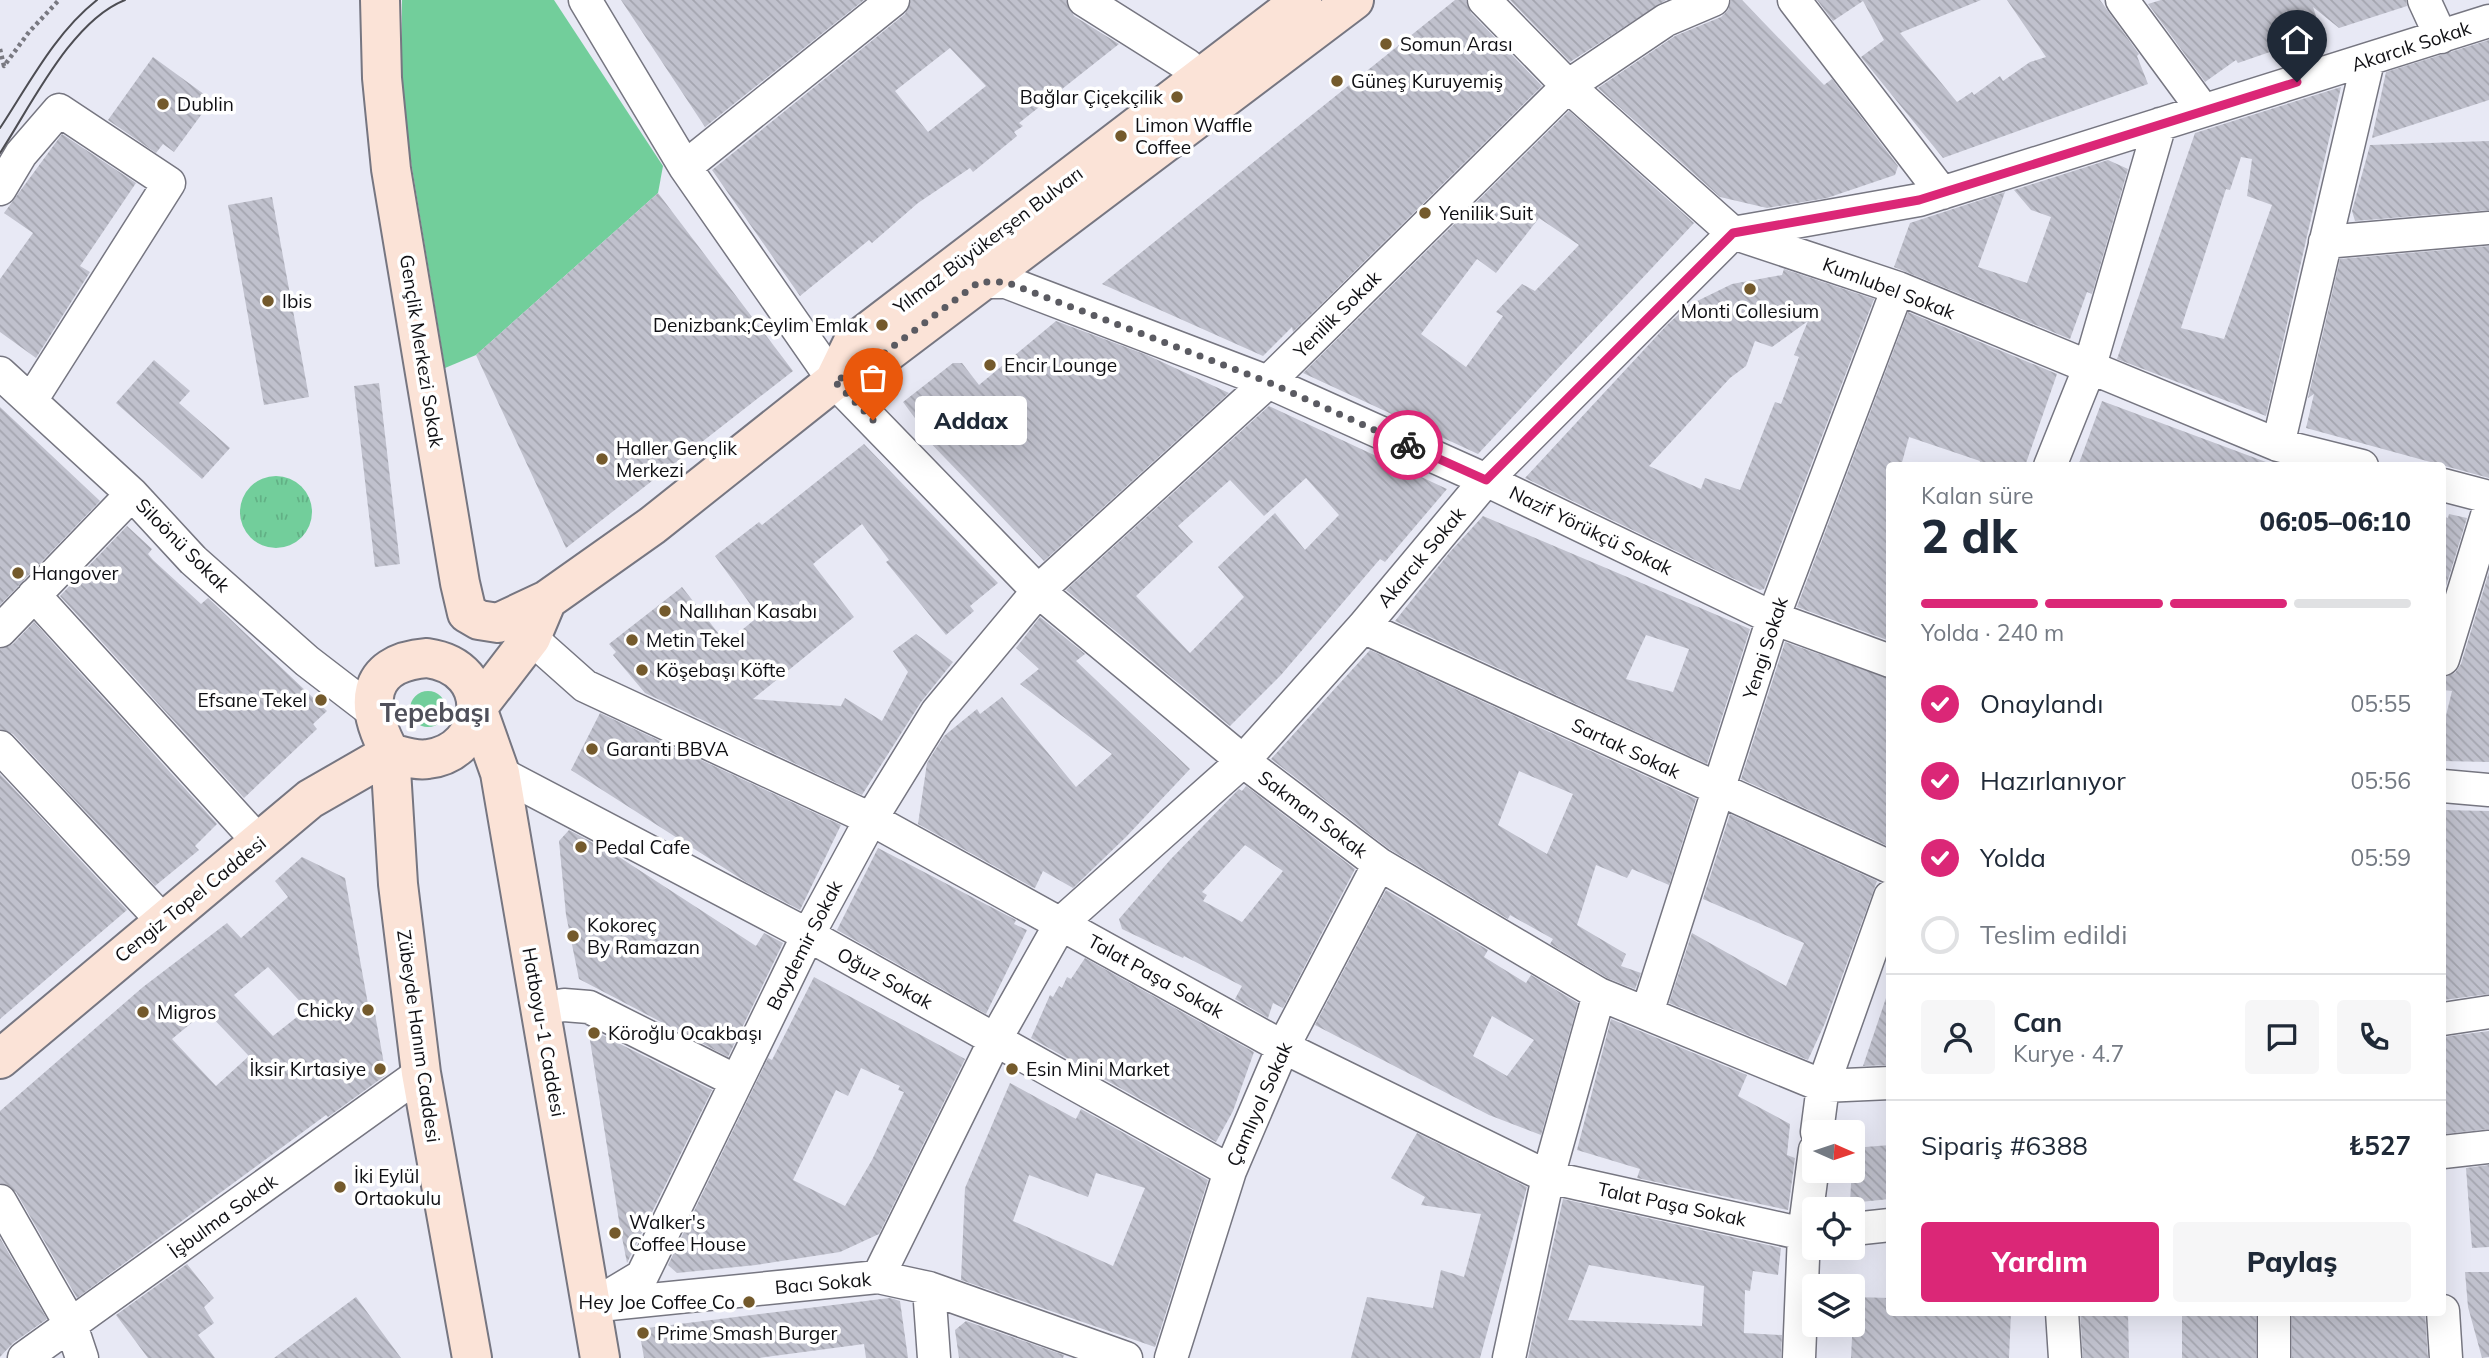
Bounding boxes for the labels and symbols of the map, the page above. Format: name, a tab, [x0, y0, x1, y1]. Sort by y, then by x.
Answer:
pin	[2267, 10, 2327, 82]
street label: Akarcık Sokak	[2348, 15, 2474, 77]
place label: Somun Arası	[1400, 32, 1513, 56]
marker: Somun Arası	[1378, 36, 1394, 52]
place label: Güneş Kuruyemiş	[1351, 69, 1503, 93]
marker: Güneş Kuruyemiş	[1329, 73, 1345, 89]
place label: Bağlar Çiçekçilik	[1020, 85, 1163, 109]
marker: Bağlar Çiçekçilik	[1169, 89, 1185, 105]
place label: Dublin	[177, 92, 234, 116]
marker: Dublin	[155, 96, 171, 112]
place label: Limon Waffle Coffee	[1135, 113, 1252, 159]
marker: Limon Waffle Coffee	[1113, 128, 1129, 144]
street label: Yılmaz Büyükerşen Bulvarı	[888, 161, 1087, 320]
place label: Yenilik Suit	[1438, 201, 1533, 225]
marker: Yenilik Suit	[1417, 205, 1433, 221]
street label: Kumlubel Sokak	[1819, 252, 1959, 324]
street label: Gençlik Merkezi Sokak	[395, 253, 449, 449]
street label: Yenilik Sokak	[1288, 265, 1386, 363]
marker: Monti Collesium	[1742, 281, 1758, 297]
place label: Ibis	[282, 289, 312, 313]
marker: Ibis	[260, 293, 276, 309]
place label: Monti Collesium	[1681, 299, 1819, 323]
place label: Denizbank;Ceylim Emlak	[653, 313, 868, 337]
marker: Denizbank;Ceylim Emlak	[874, 317, 890, 333]
pin	[843, 348, 903, 420]
place label: Encir Lounge	[1004, 353, 1117, 377]
marker: Encir Lounge	[982, 357, 998, 373]
callout: Addax	[915, 396, 1027, 444]
courier	[1373, 410, 1443, 480]
place label: Haller Gençlik Merkezi	[616, 436, 737, 482]
marker: Haller Gençlik Merkezi	[594, 451, 610, 467]
street label: Nazif Yörükçü Sokak	[1506, 480, 1677, 580]
street label: Siloönü Sokak	[131, 493, 235, 597]
street label: Akarcık Sokak	[1372, 502, 1470, 612]
place label: Hangover	[32, 561, 119, 585]
marker: Hangover	[10, 565, 26, 581]
street label: Yengi Sokak	[1737, 594, 1793, 703]
place label: Nallıhan Kasabı	[679, 599, 817, 623]
marker: Nallıhan Kasabı	[657, 603, 673, 619]
place label: Metin Tekel	[646, 628, 745, 652]
marker: Metin Tekel	[624, 632, 640, 648]
place label: Köşebaşı Köfte	[656, 658, 786, 682]
marker: Köşebaşı Köfte	[634, 662, 650, 678]
place label: Efsane Tekel	[198, 688, 307, 712]
marker: Efsane Tekel	[313, 692, 329, 708]
district label: Tepebaşı	[380, 696, 490, 729]
street label: Sartak Sokak	[1568, 712, 1684, 784]
place label: Garanti BBVA	[606, 737, 729, 761]
marker: Garanti BBVA	[584, 741, 600, 757]
street label: Sakman Sokak	[1254, 765, 1373, 863]
street label: Cengiz Topel Caddesi	[109, 831, 271, 967]
place label: Pedal Cafe	[595, 835, 690, 859]
marker: Pedal Cafe	[573, 839, 589, 855]
street label: Baydemir Sokak	[761, 876, 847, 1014]
place label: Kokoreç By Ramazan	[587, 913, 700, 959]
street label: Zübeyde Hanım Caddesi	[392, 928, 446, 1144]
marker: Kokoreç By Ramazan	[565, 928, 581, 944]
street label: Talat Paşa Sokak	[1084, 929, 1228, 1023]
street label: Oğuz Sokak	[833, 942, 937, 1014]
street label: Hatboyu-1 Caddesi	[517, 945, 571, 1119]
place label: Chicky	[296, 998, 354, 1022]
place label: Migros	[157, 1000, 216, 1024]
marker: Chicky	[360, 1002, 376, 1018]
marker: Migros	[135, 1004, 151, 1020]
place label: Köroğlu Ocakbaşı	[608, 1021, 762, 1045]
marker: Köroğlu Ocakbaşı	[586, 1025, 602, 1041]
street label: Çamlıyol Sokak	[1221, 1038, 1297, 1170]
place label: İksir Kırtasiye	[249, 1057, 366, 1081]
place label: Esin Mini Market	[1026, 1057, 1170, 1081]
marker: İksir Kırtasiye	[372, 1061, 388, 1077]
marker: Esin Mini Market	[1004, 1061, 1020, 1077]
north arrow	[1802, 1120, 1866, 1183]
place label: İki Eylül Ortaokulu	[354, 1164, 441, 1210]
street label: İşbulma Sokak	[164, 1169, 282, 1263]
street label: Talat Paşa Sokak	[1595, 1176, 1749, 1232]
marker: İki Eylül Ortaokulu	[332, 1179, 348, 1195]
place label: Walker's Coffee House	[629, 1210, 746, 1256]
marker: Walker's Coffee House	[607, 1225, 623, 1241]
street label: Bacı Sokak	[774, 1267, 872, 1299]
place label: Hey Joe Coffee Co	[579, 1290, 735, 1314]
marker: Hey Joe Coffee Co	[741, 1294, 757, 1310]
place label: Prime Smash Burger	[657, 1321, 837, 1345]
marker: Prime Smash Burger	[635, 1325, 651, 1341]

